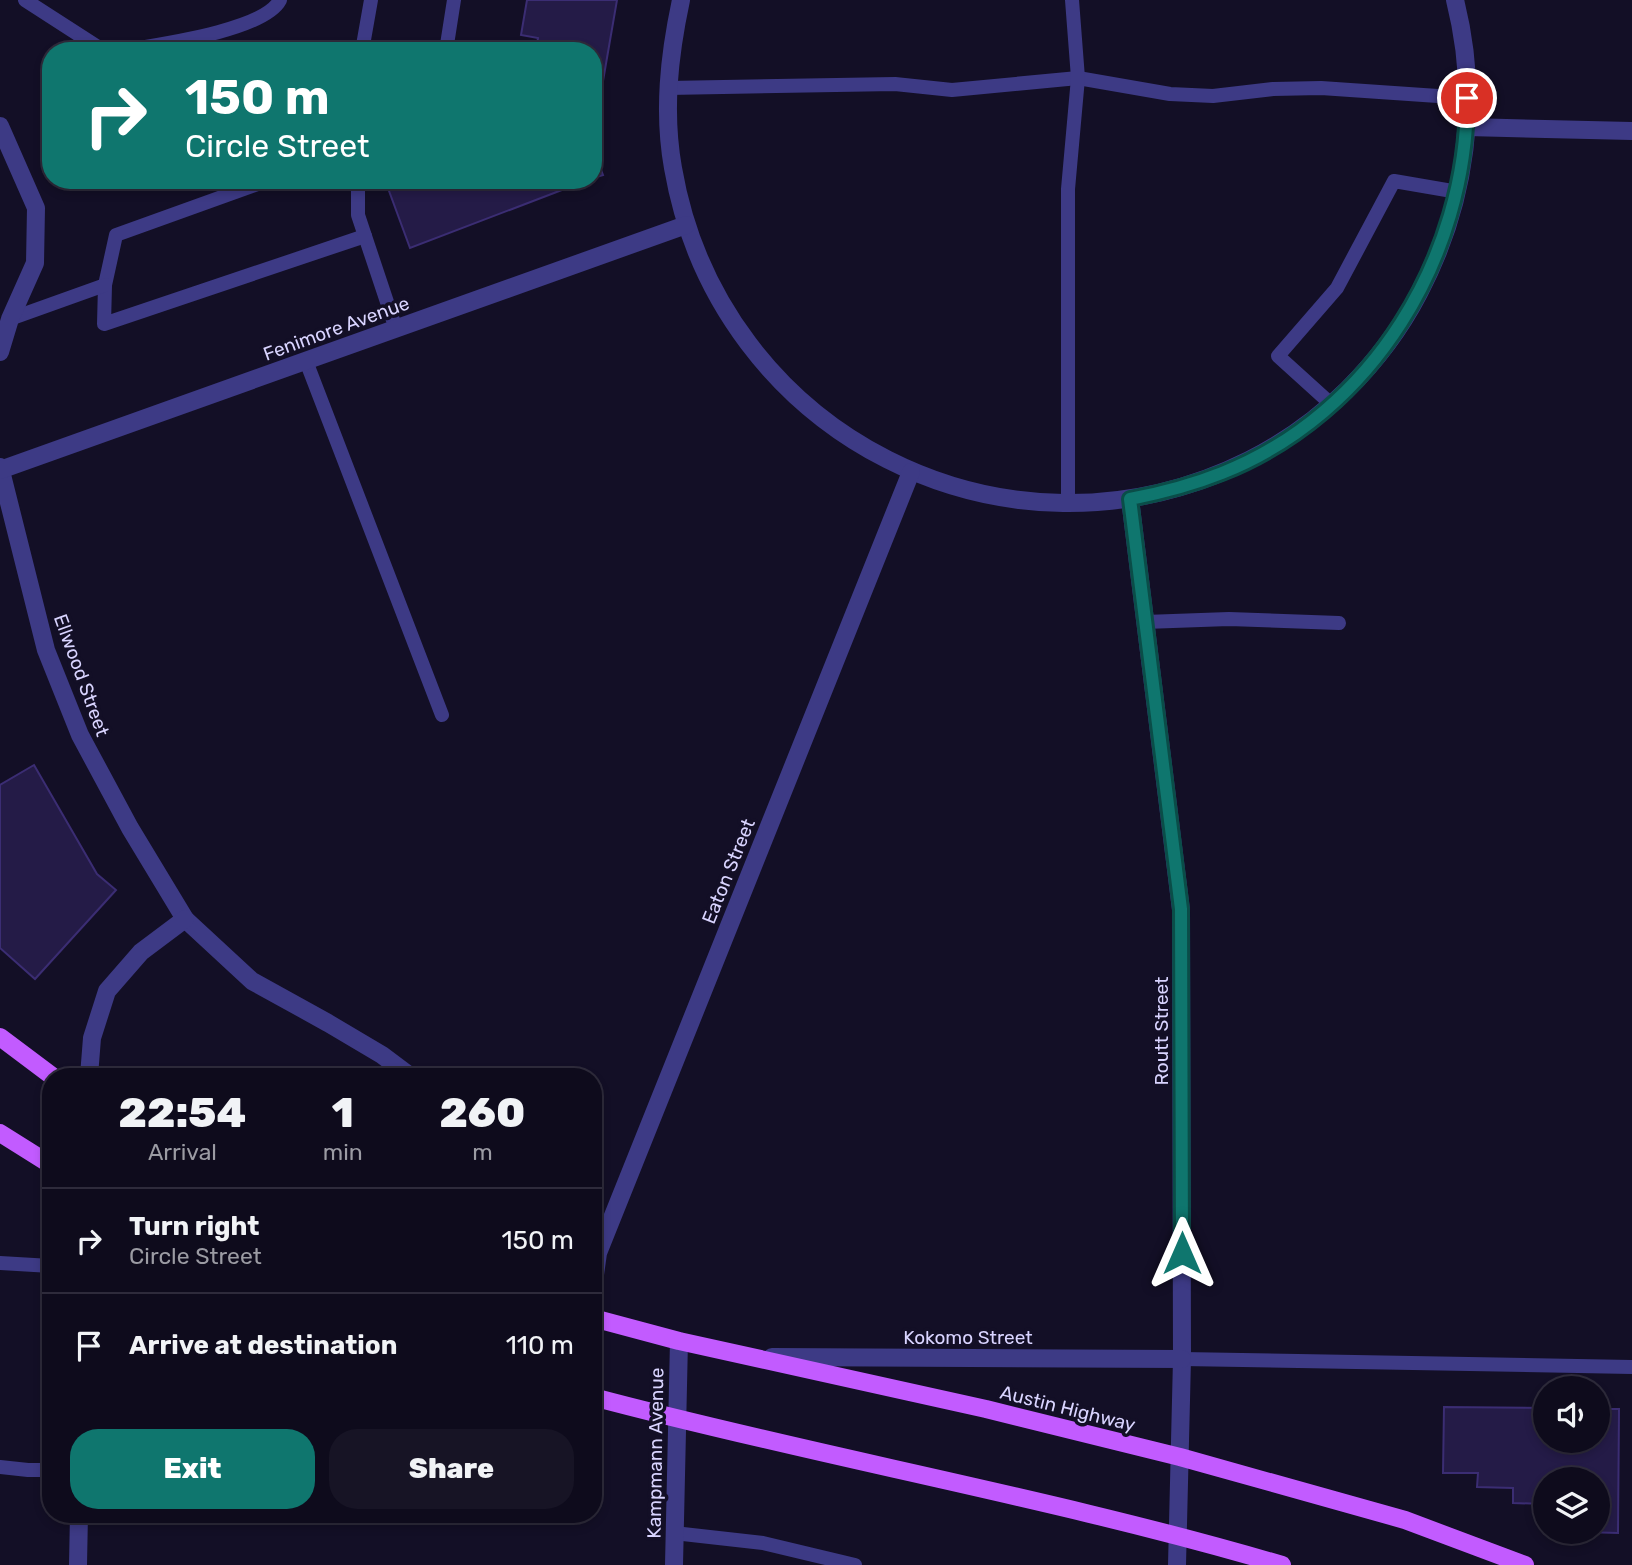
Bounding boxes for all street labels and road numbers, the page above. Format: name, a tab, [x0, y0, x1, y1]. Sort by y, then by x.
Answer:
street label: Fenimore Avenue	[260, 291, 412, 366]
street label: Ellwood Street	[49, 611, 114, 740]
street label: Eaton Street	[697, 815, 760, 927]
street label: Routt Street	[1150, 976, 1173, 1086]
street label: Kokomo Street	[903, 1326, 1033, 1349]
street label: Kampmann Avenue	[643, 1367, 668, 1539]
street label: Austin Highway	[998, 1381, 1138, 1436]

